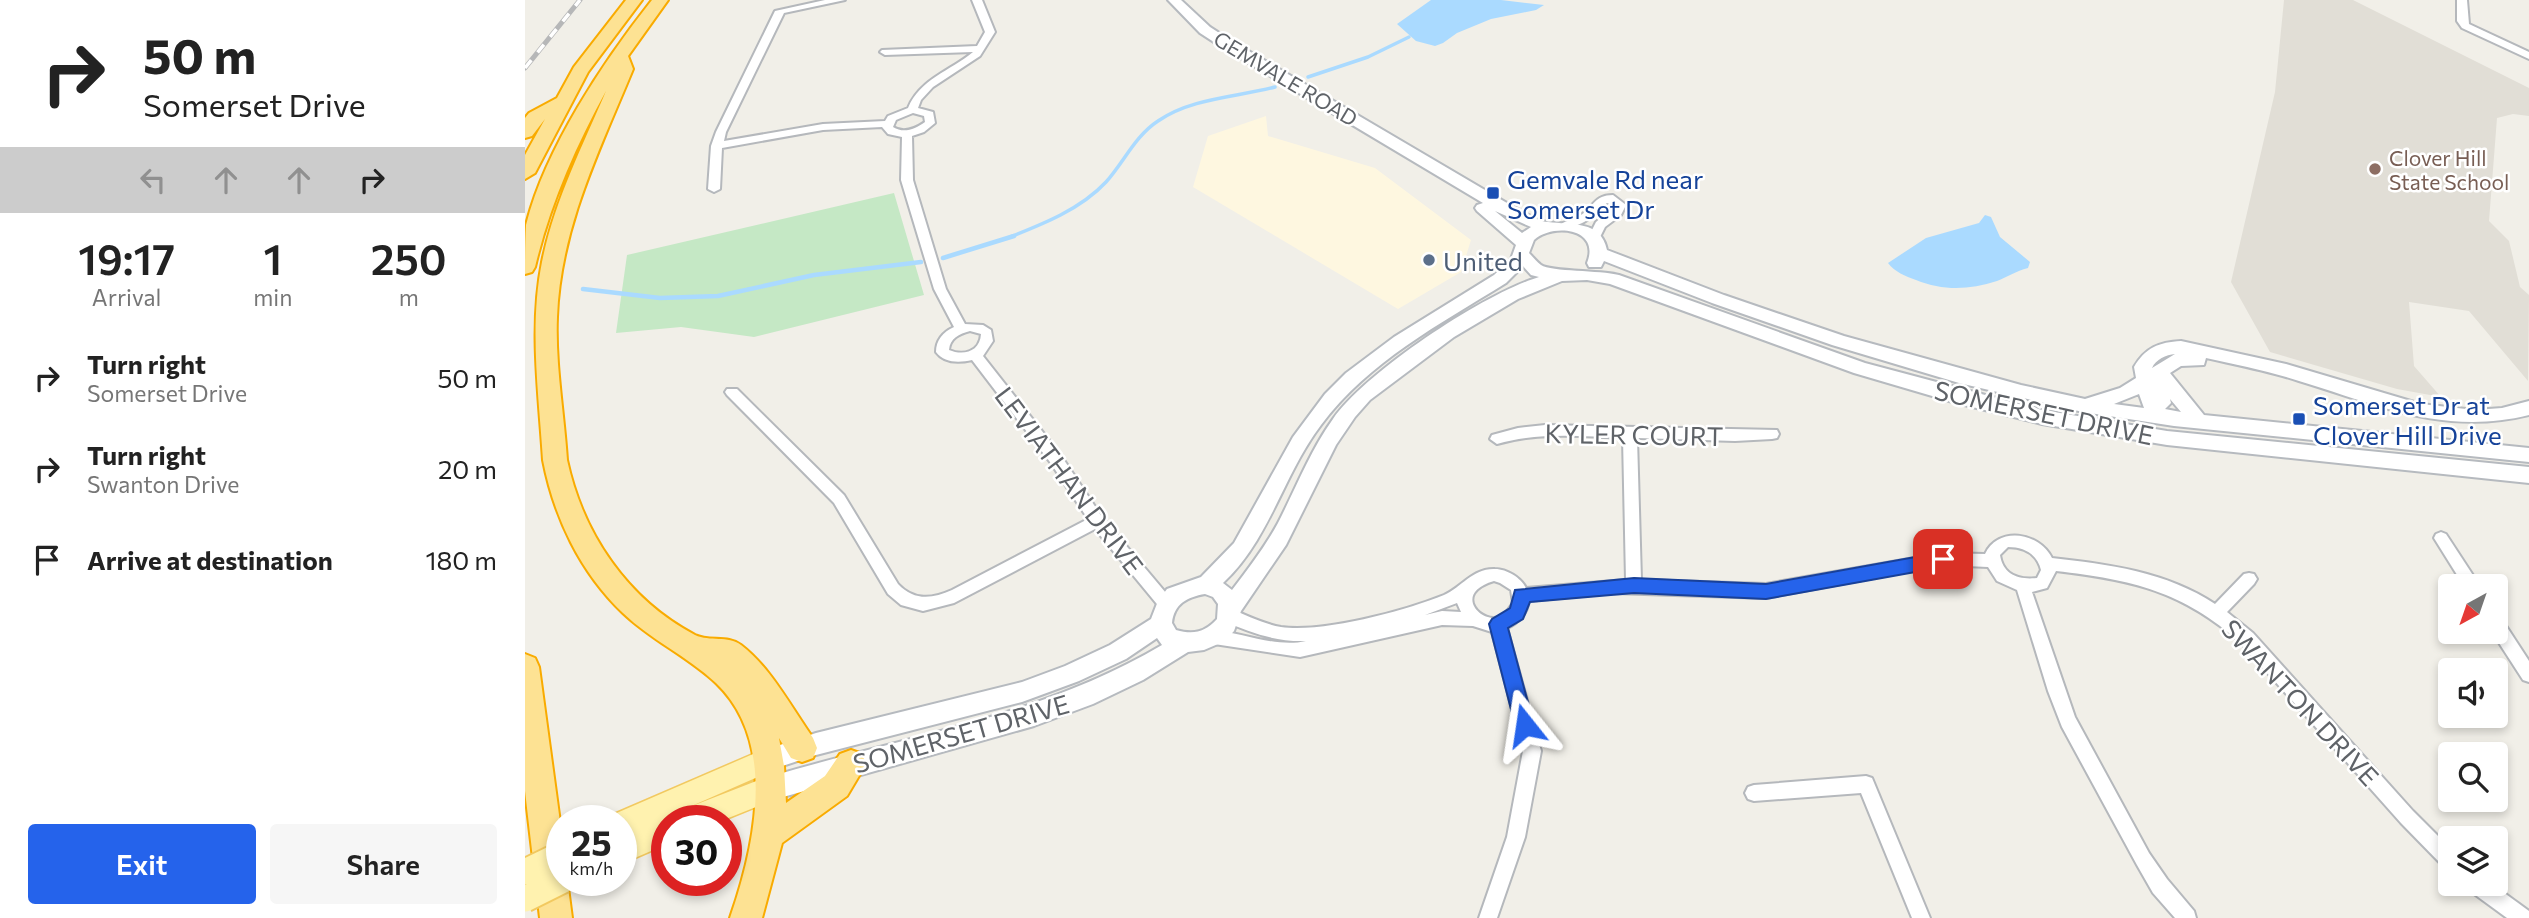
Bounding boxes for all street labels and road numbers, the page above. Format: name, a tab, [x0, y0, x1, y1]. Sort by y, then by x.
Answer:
street label: GEMVALE ROAD	[1210, 25, 1362, 131]
street label: SOMERSET DRIVE	[1932, 374, 2156, 450]
street label: LEVIATHAN DRIVE	[989, 380, 1151, 580]
street label: KYLER COURT	[1544, 417, 1724, 451]
street label: SWANTON DRIVE	[2216, 613, 2386, 791]
street label: SOMERSET DRIVE	[849, 687, 1073, 779]

